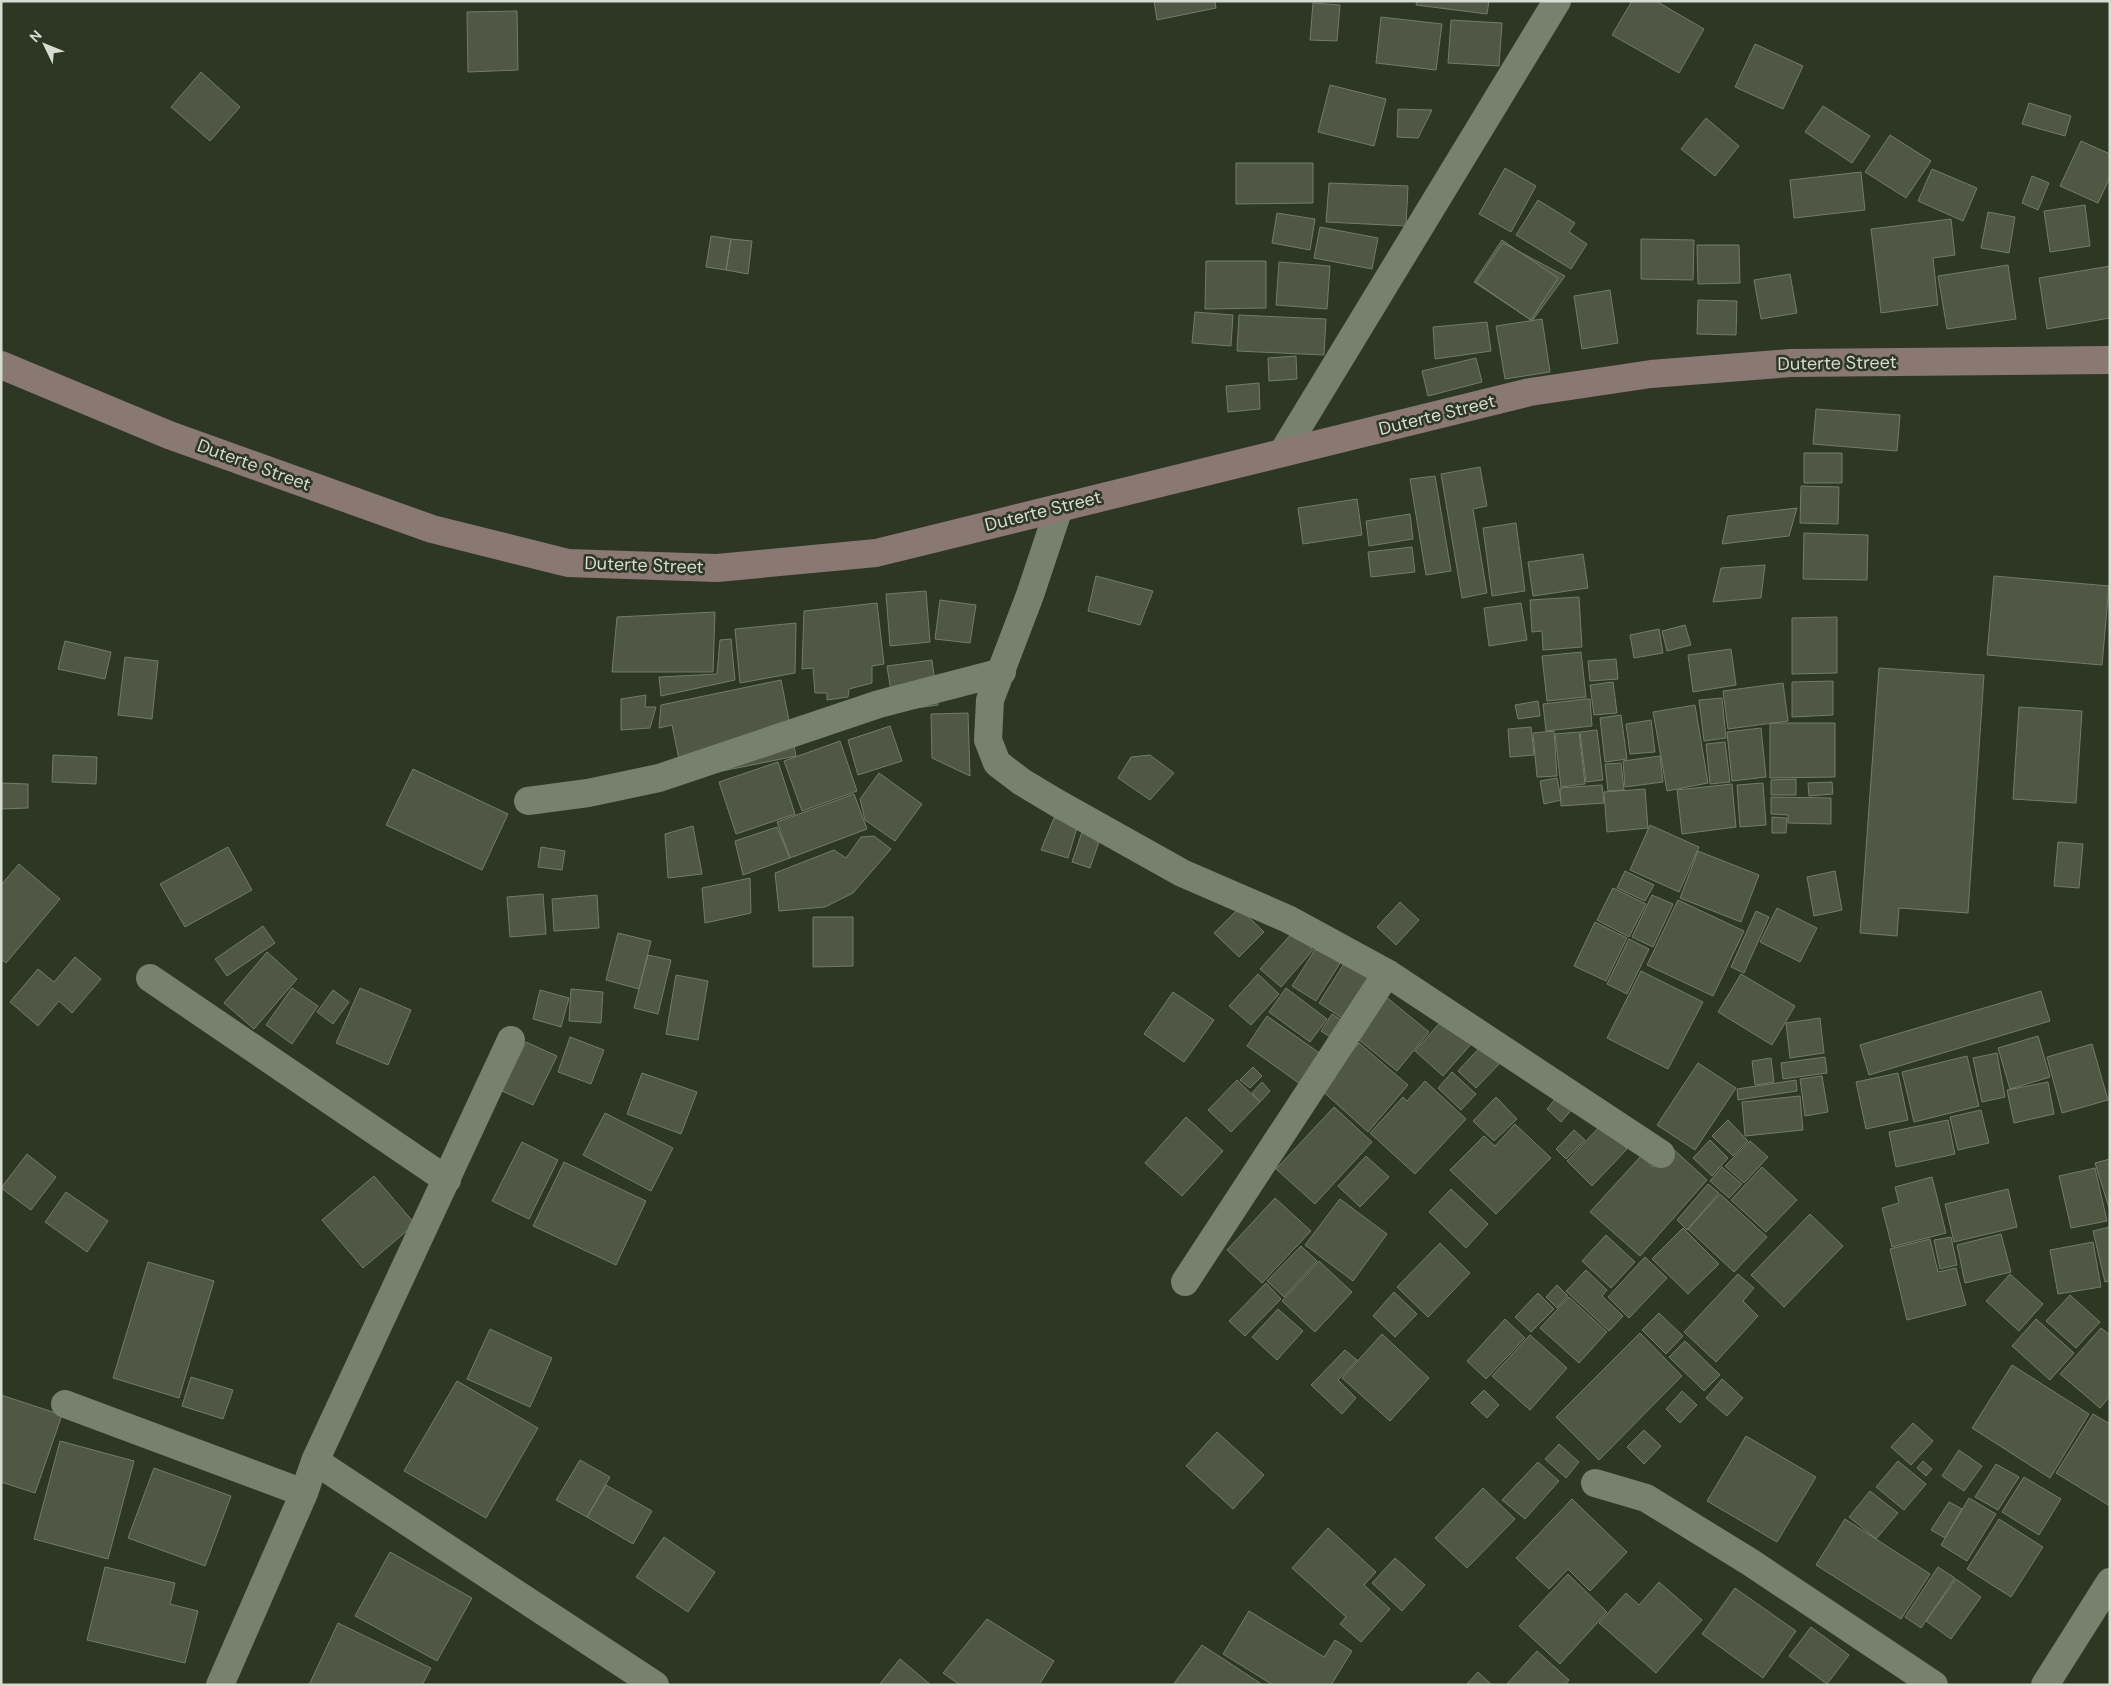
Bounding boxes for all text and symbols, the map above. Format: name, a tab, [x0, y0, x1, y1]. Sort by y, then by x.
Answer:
north arrow	[20, 20, 70, 70]
text: N	[25, 26, 46, 46]
street label: Duterte Street	[1777, 350, 1897, 376]
street label: Duterte Street	[1376, 389, 1498, 441]
street label: Duterte Street	[194, 433, 314, 497]
street label: Duterte Street	[982, 485, 1104, 537]
street label: Duterte Street	[584, 551, 704, 579]

